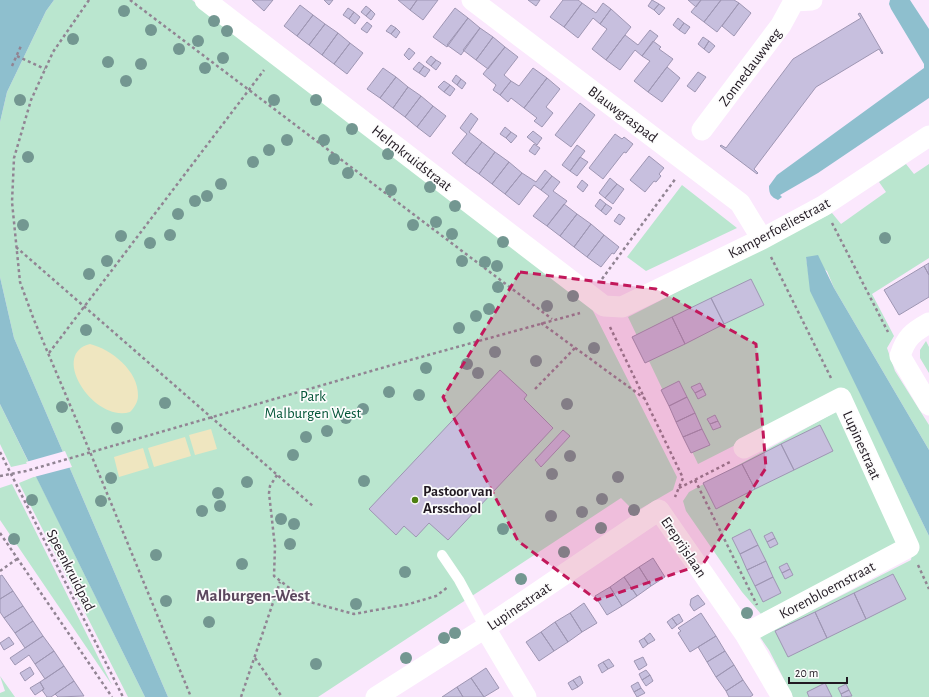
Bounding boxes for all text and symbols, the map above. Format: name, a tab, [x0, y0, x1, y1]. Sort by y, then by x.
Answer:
street label: Zonnedauwweg	[716, 25, 785, 109]
street label: Blauwgraspad	[585, 84, 660, 145]
street label: Helmkruidstraat	[369, 123, 455, 194]
street label: Kamperfoeliestraat	[726, 195, 833, 262]
park label: Park Malburgen West	[265, 389, 362, 421]
street label: Lupinestraat	[840, 409, 883, 482]
place label: Pastoor van Arsschool	[423, 484, 493, 516]
marker: Pastoor van Arsschool	[410, 495, 420, 505]
street label: Ereprijslaan	[658, 514, 709, 580]
street label: Speenkruidpad	[44, 527, 98, 614]
street label: Korenbloemstraat	[777, 559, 878, 622]
street label: Lupinestraat	[485, 580, 554, 633]
district label: Malburgen-West	[196, 587, 310, 604]
scale bar	[789, 659, 847, 685]
text: 20 m	[795, 667, 818, 679]

